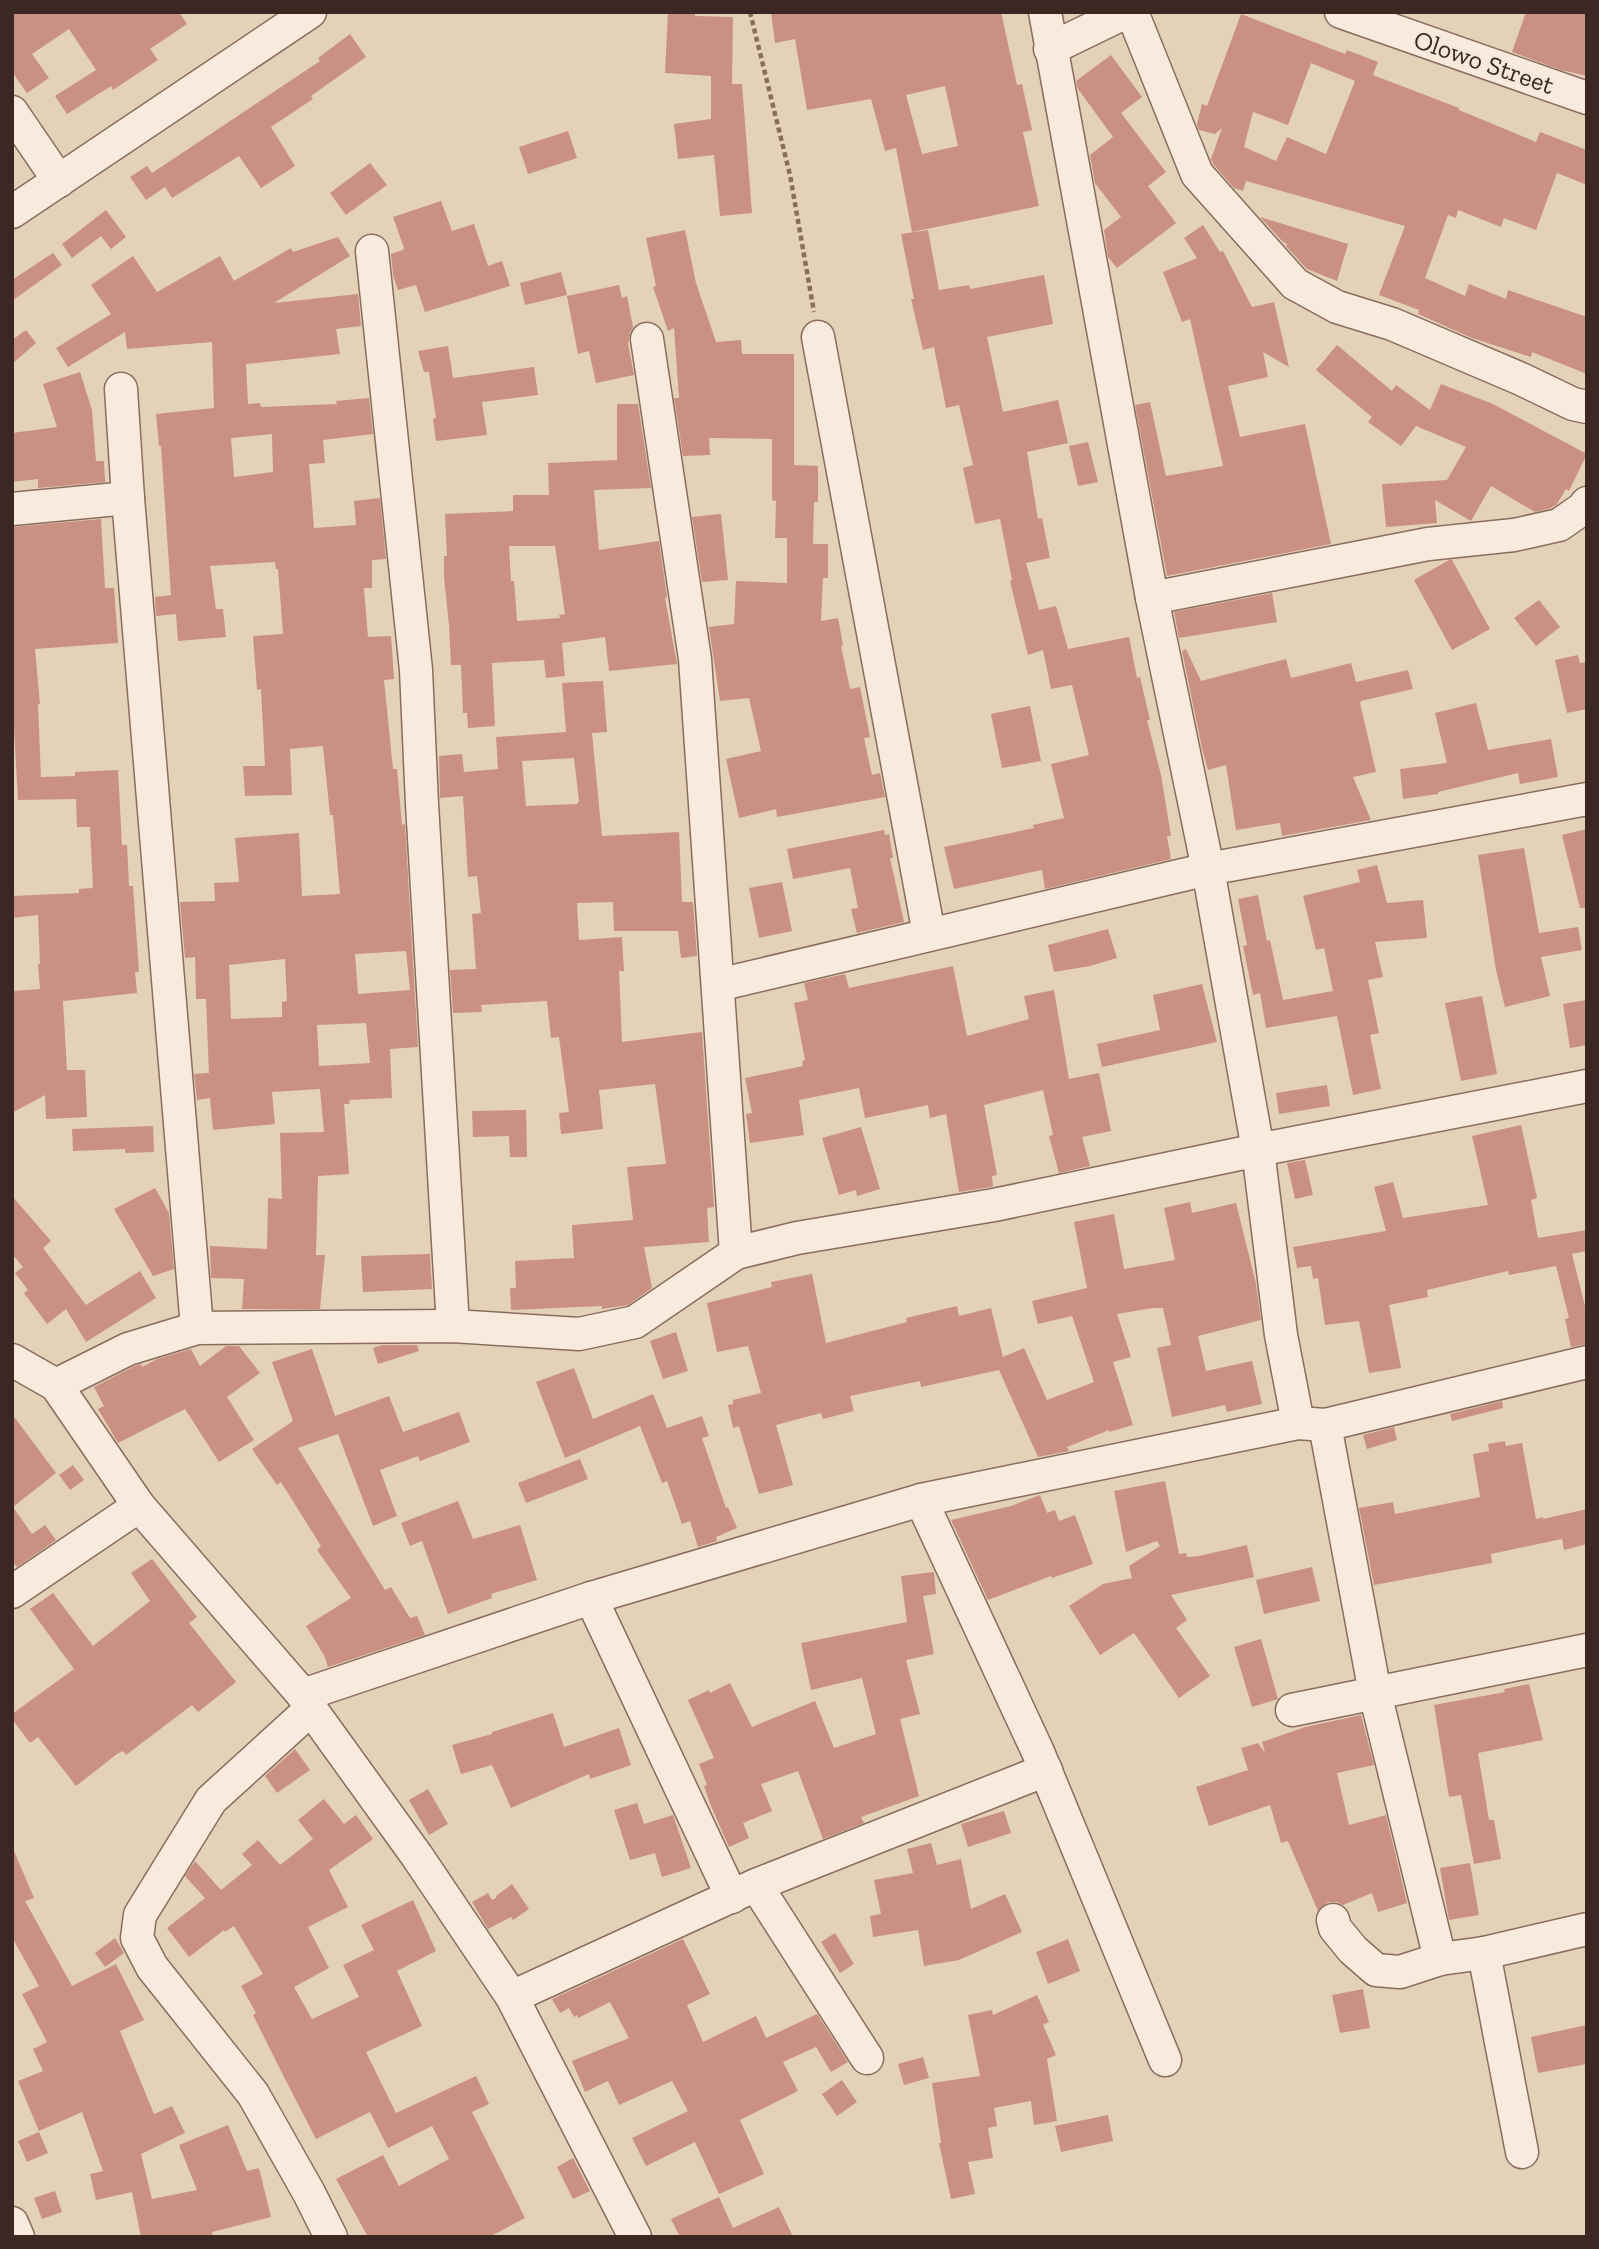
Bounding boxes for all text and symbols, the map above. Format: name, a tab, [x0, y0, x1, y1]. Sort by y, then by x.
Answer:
street label: Olowo Street	[1410, 23, 1559, 101]

